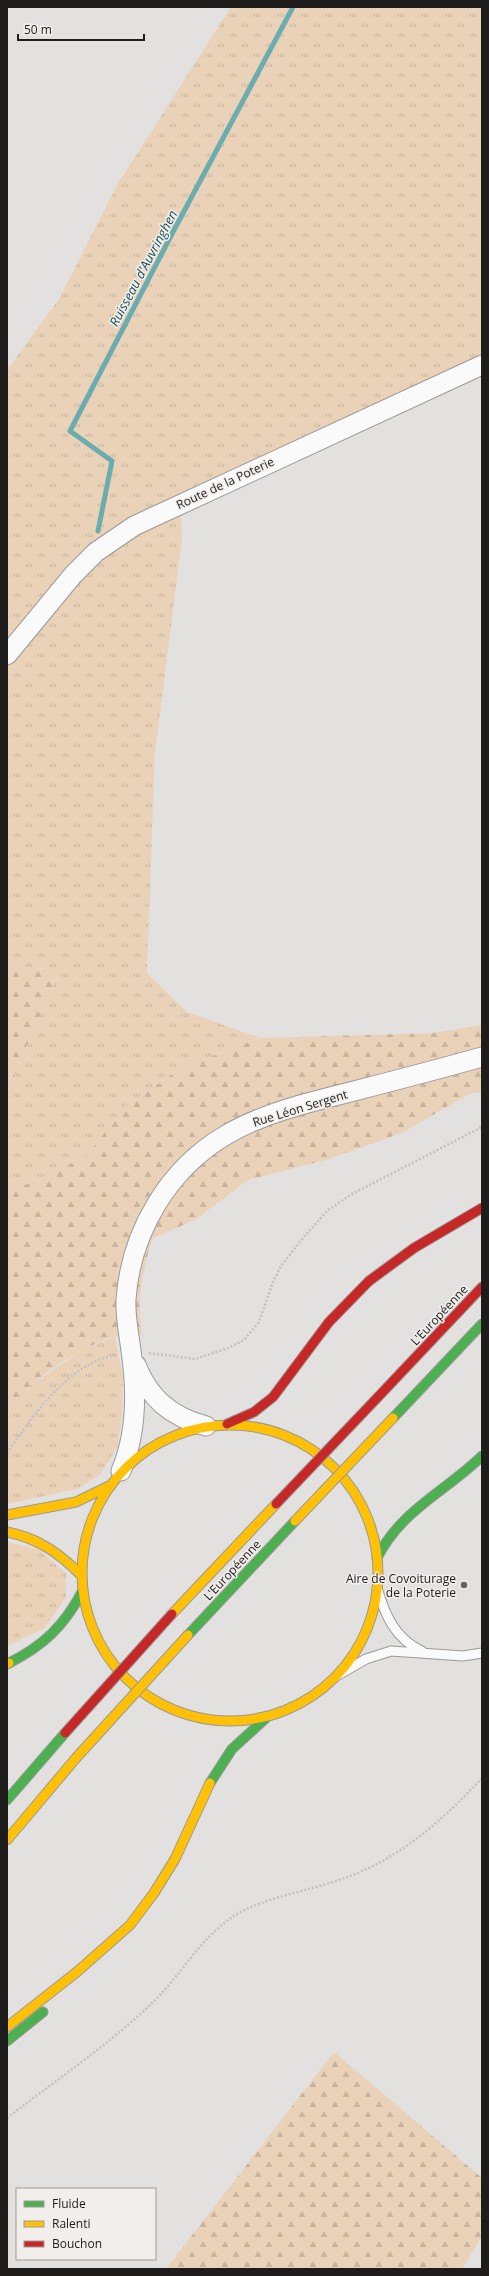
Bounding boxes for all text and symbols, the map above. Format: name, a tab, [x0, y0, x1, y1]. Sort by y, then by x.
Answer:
scale bar	[18, 16, 144, 42]
text: 50 m	[24, 21, 52, 38]
water label: Ruisseau d'Auvringhen	[105, 207, 181, 329]
street label: Route de la Poterie	[173, 453, 277, 513]
street label: Rue Léon Sergent	[250, 1085, 350, 1131]
street label: L'Européenne	[406, 1281, 472, 1349]
street label: L'Européenne	[199, 1536, 265, 1604]
place label: Aire de Covoiturage de la Poterie	[346, 1570, 456, 1601]
marker: Aire de Covoiturage de la Poterie	[459, 1580, 469, 1590]
legend	[16, 2188, 156, 2260]
text: Fluide	[52, 2195, 86, 2212]
text: Ralenti	[52, 2215, 91, 2232]
text: Bouchon	[52, 2235, 102, 2252]

